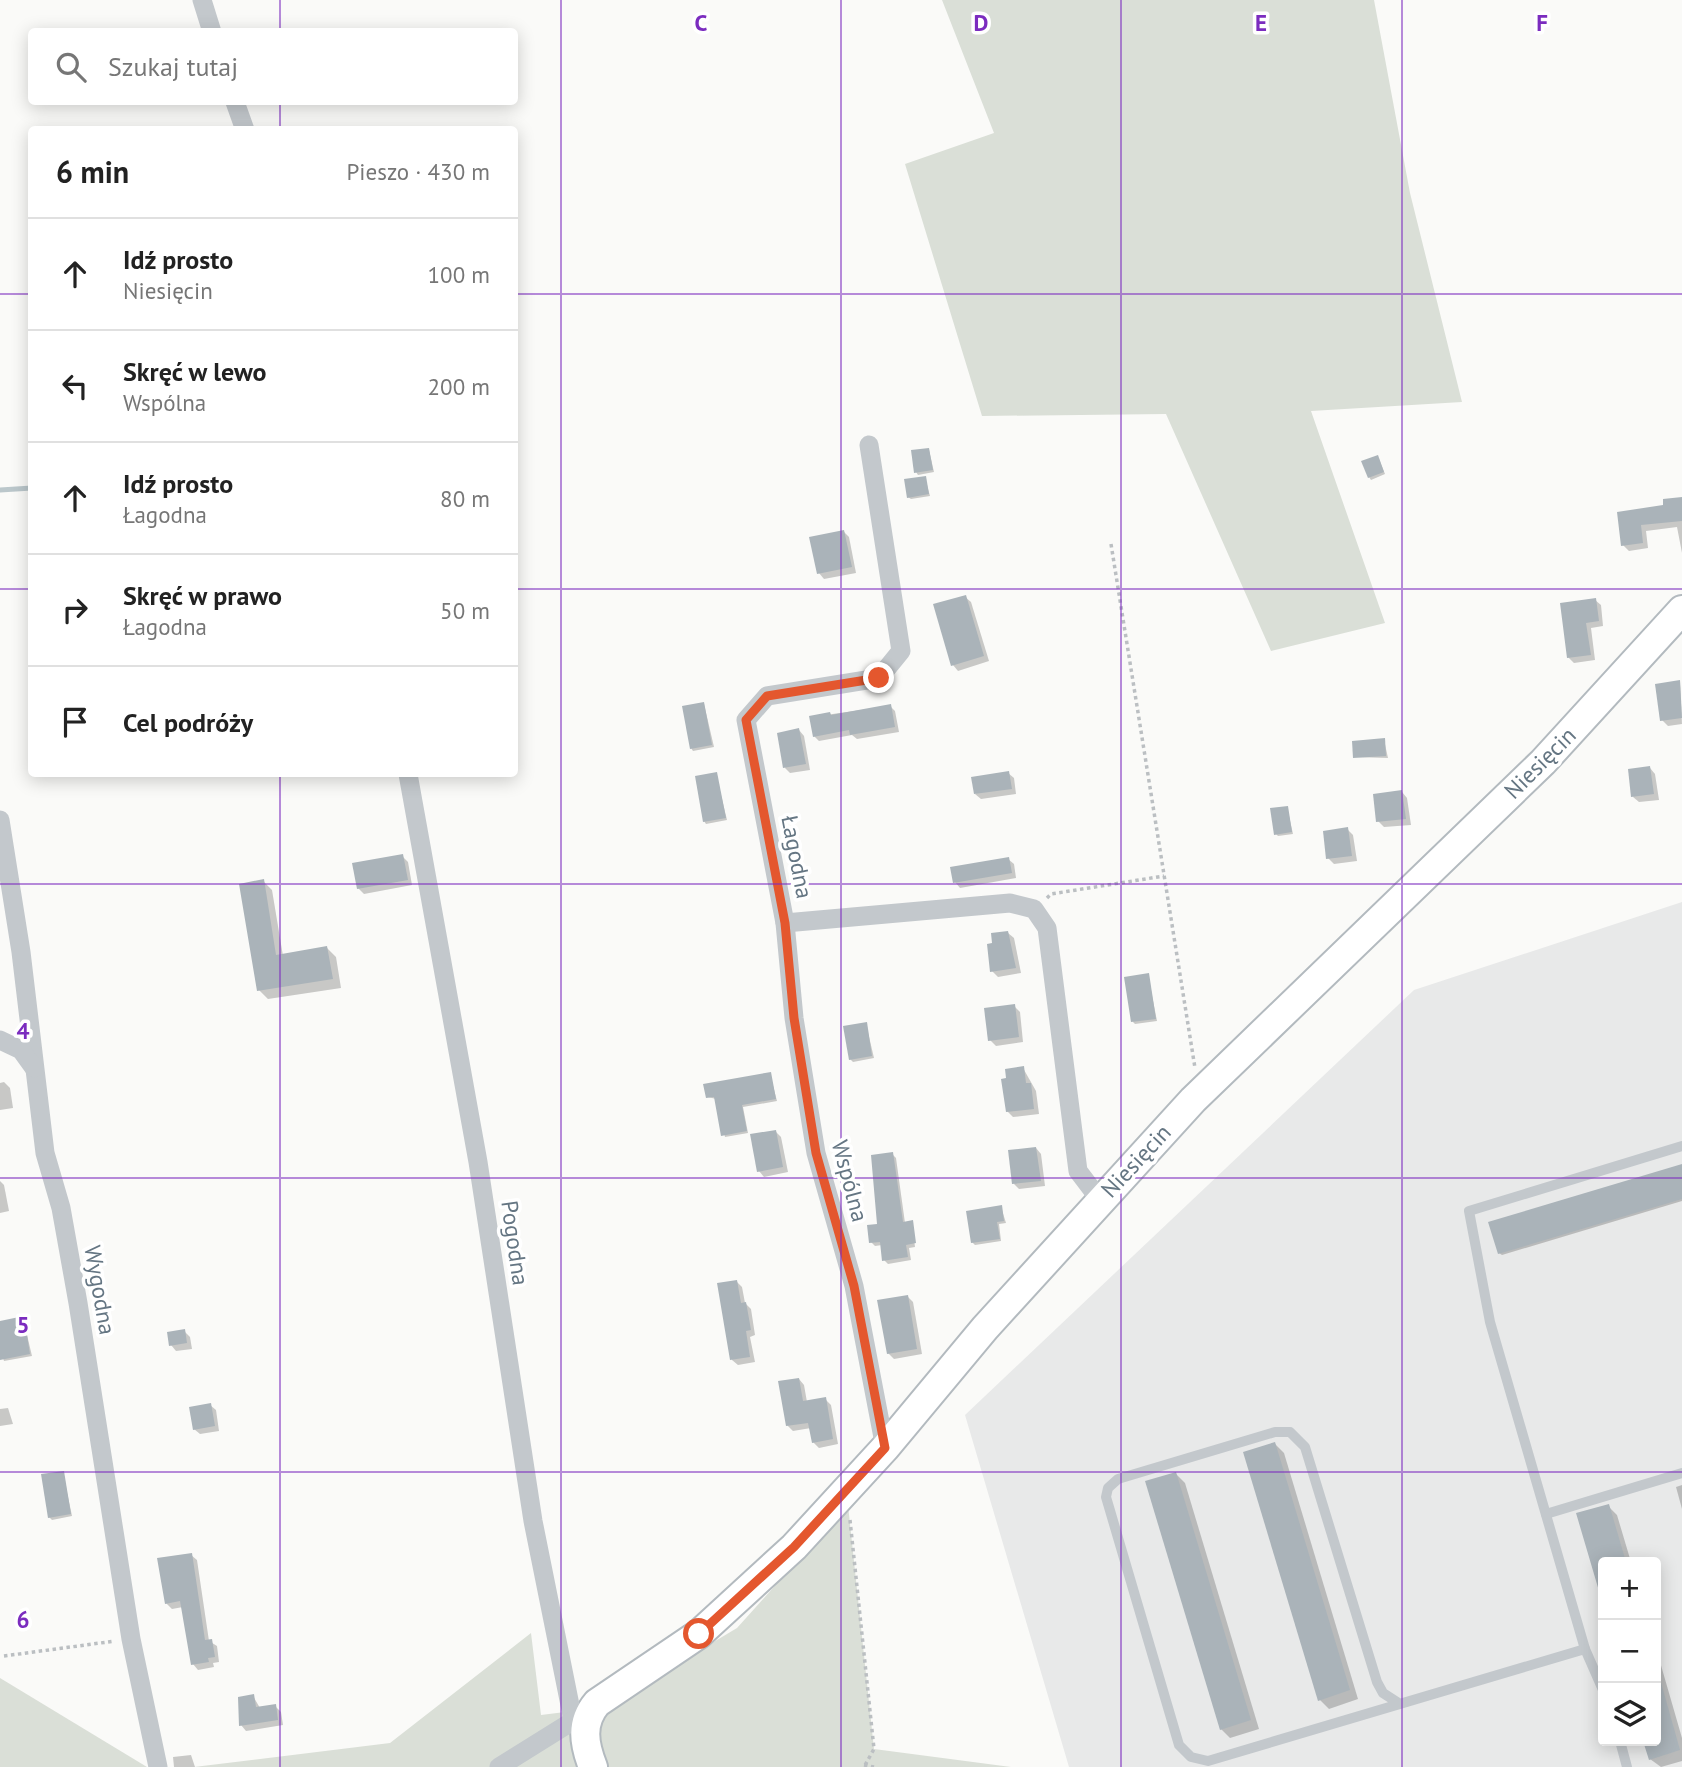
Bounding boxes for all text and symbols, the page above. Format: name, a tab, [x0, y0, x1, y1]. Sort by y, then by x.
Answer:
text: C	[695, 8, 708, 37]
text: D	[974, 8, 988, 37]
text: E	[1255, 8, 1267, 37]
text: F	[1536, 8, 1548, 37]
search box	[28, 28, 518, 105]
icon: search	[52, 48, 90, 86]
text: Szukaj tutaj	[108, 50, 238, 83]
text: 6 min	[56, 152, 129, 191]
text: Pieszo · 430 m	[347, 157, 490, 186]
text: Idź prosto	[123, 243, 233, 276]
icon: ahead	[56, 255, 94, 293]
text: 100 m	[428, 260, 490, 289]
text: Niesięcin	[123, 276, 213, 305]
text: Skręć w lewo	[123, 355, 267, 388]
icon: left	[56, 367, 94, 405]
text: 200 m	[428, 372, 490, 401]
text: Wspólna	[123, 388, 206, 417]
text: Idź prosto	[123, 467, 233, 500]
icon: ahead	[56, 479, 94, 517]
text: 80 m	[440, 484, 490, 513]
text: Łagodna	[123, 500, 207, 529]
text: Skręć w prawo	[123, 579, 282, 612]
icon: right	[56, 591, 94, 629]
text: 50 m	[440, 596, 490, 625]
text: Łagodna	[123, 612, 207, 641]
route end	[863, 662, 894, 693]
icon: arrive	[56, 703, 94, 741]
text: Cel podróży	[123, 706, 253, 739]
street label: Niesięcin	[1498, 721, 1582, 805]
street label: Łagodna	[775, 813, 820, 901]
text: 4	[16, 1016, 30, 1045]
street label: Niesięcin	[1094, 1118, 1177, 1203]
street label: Wspólna	[826, 1137, 875, 1225]
street label: Pogodna	[495, 1199, 536, 1287]
street label: Wygodna	[78, 1243, 123, 1337]
text: 5	[16, 1310, 30, 1339]
map controls	[1598, 1557, 1661, 1746]
button: +	[1598, 1557, 1661, 1620]
text: 6	[16, 1605, 30, 1634]
route start	[683, 1618, 714, 1649]
button: −	[1598, 1620, 1661, 1683]
button: layers	[1598, 1683, 1661, 1746]

